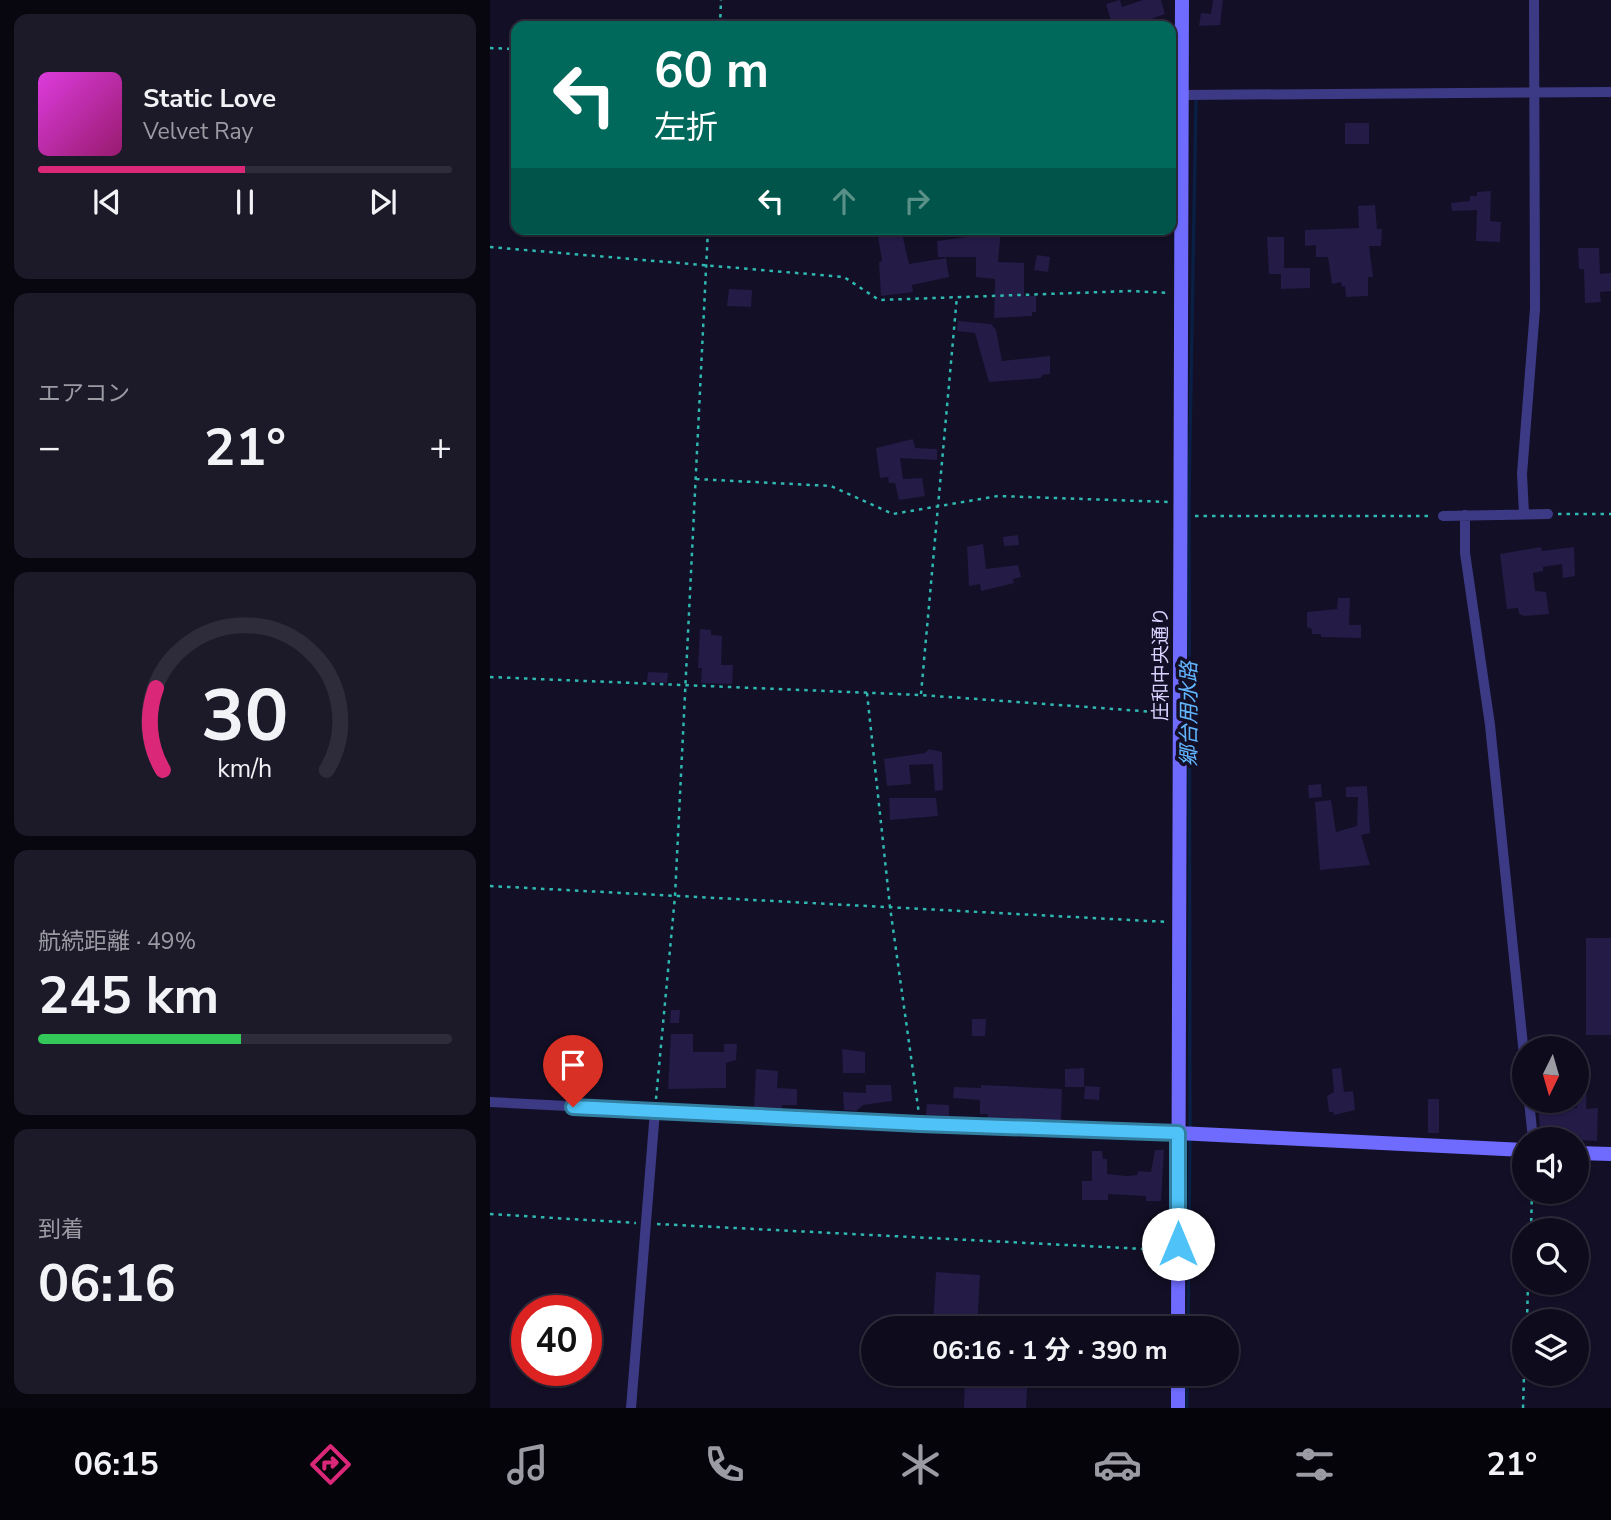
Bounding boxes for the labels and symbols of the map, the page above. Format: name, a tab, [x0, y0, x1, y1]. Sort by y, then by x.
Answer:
street label: 庄和中央通り	[1148, 607, 1174, 721]
water label: 郷台用水路	[1175, 660, 1203, 767]
pin	[543, 1035, 603, 1107]
north arrow	[1512, 1036, 1589, 1113]
position arrow	[1141, 1207, 1215, 1281]
speed limit sign: 40	[511, 1295, 602, 1386]

